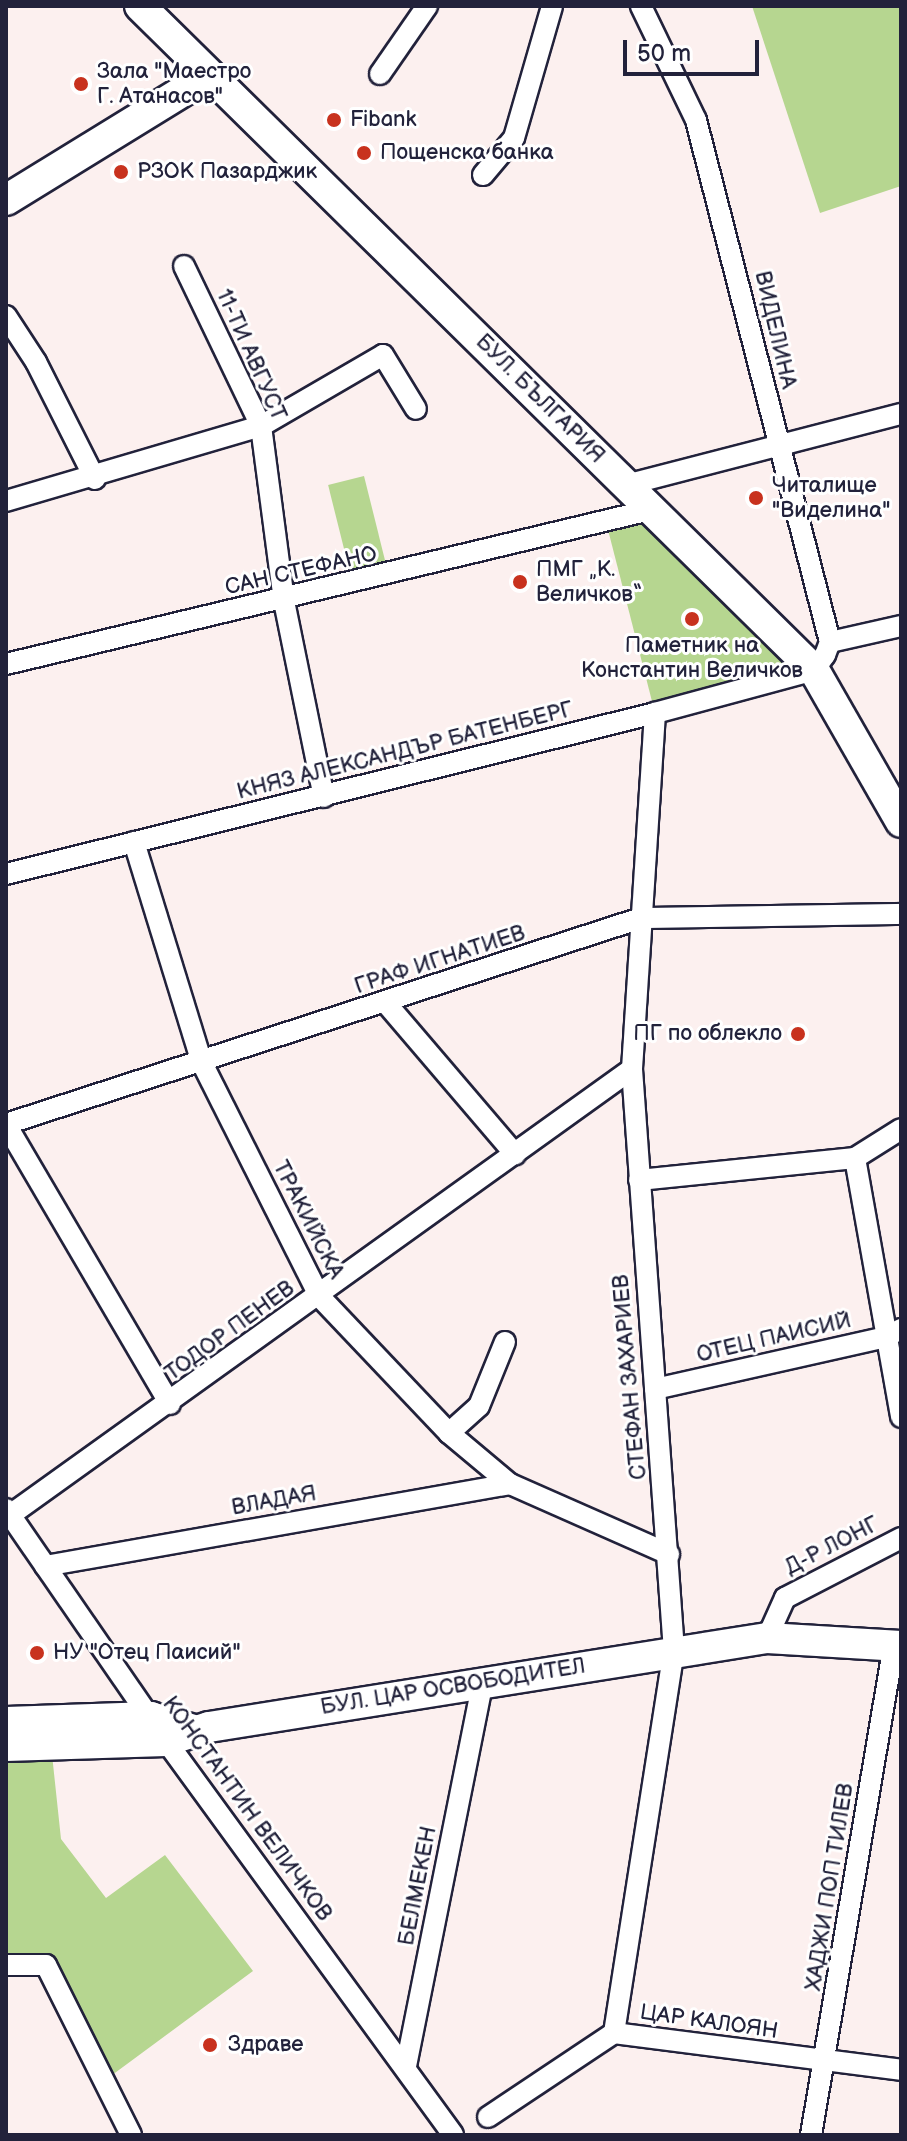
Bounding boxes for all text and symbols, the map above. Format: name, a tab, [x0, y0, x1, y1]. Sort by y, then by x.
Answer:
scale bar	[627, 24, 763, 74]
text: 50 m	[637, 39, 691, 68]
place label: Зала "Маестро Г. Атанасов"	[97, 58, 251, 110]
marker: Зала "Маестро Г. Атанасов"	[72, 75, 90, 93]
place label: Fibank	[350, 107, 416, 133]
marker: Fibank	[325, 111, 343, 129]
place label: Пощенска банка	[380, 140, 554, 166]
marker: Пощенска банка	[355, 144, 373, 162]
place label: РЗОК Пазарджик	[137, 159, 317, 185]
marker: РЗОК Пазарджик	[112, 163, 130, 181]
street label: ВИДЕЛИНА	[749, 269, 801, 391]
street label: 11-ТИ АВГУСТ	[210, 285, 292, 425]
street label: БУЛ. БЪЛГАРИЯ	[470, 329, 610, 469]
place label: Читалище "Виделина"	[772, 472, 891, 524]
marker: Читалище "Виделина"	[747, 489, 765, 507]
street label: САН СТЕФАНО	[223, 541, 379, 601]
place label: ПМГ „К. Величков“	[536, 556, 642, 608]
marker: ПМГ „К. Величков“	[511, 573, 529, 591]
marker: Паметник на Константин Величков	[683, 610, 701, 628]
place label: Паметник на Константин Величков	[581, 632, 803, 684]
street label: КНЯЗ АЛЕКСАНДЪР БАТЕНБЕРГ	[234, 696, 576, 806]
street label: ГРАФ ИГНАТИЕВ	[351, 920, 529, 1000]
place label: ПГ по облекло	[633, 1021, 782, 1047]
marker: ПГ по облекло	[789, 1025, 807, 1043]
street label: ТРАКИЙСКА	[267, 1156, 349, 1284]
street label: СТЕФАН ЗАХАРИЕВ	[608, 1273, 652, 1481]
street label: ТОДОР ПЕНЕВ	[160, 1275, 300, 1387]
street label: ОТЕЦ ПАИСИЙ	[694, 1307, 854, 1369]
street label: ВЛАДАЯ	[230, 1481, 318, 1521]
street label: Д-Р ЛОНГ	[781, 1511, 883, 1581]
place label: НУ "Отец Паисий"	[53, 1640, 241, 1666]
marker: НУ "Отец Паисий"	[28, 1644, 46, 1662]
street label: БУЛ. ЦАР ОСВОБОДИТЕЛ	[319, 1653, 587, 1721]
street label: КОНСТАНТИН ВЕЛИЧКОВ	[157, 1691, 337, 1927]
street label: ХАДЖИ ПОП ТИЛЕВ	[801, 1781, 859, 1993]
street label: БЕЛМЕКЕН	[393, 1824, 443, 1948]
street label: ЦАР КАЛОЯН	[638, 1999, 780, 2045]
place label: Здраве	[228, 2032, 303, 2058]
marker: Здраве	[199, 2034, 221, 2056]

